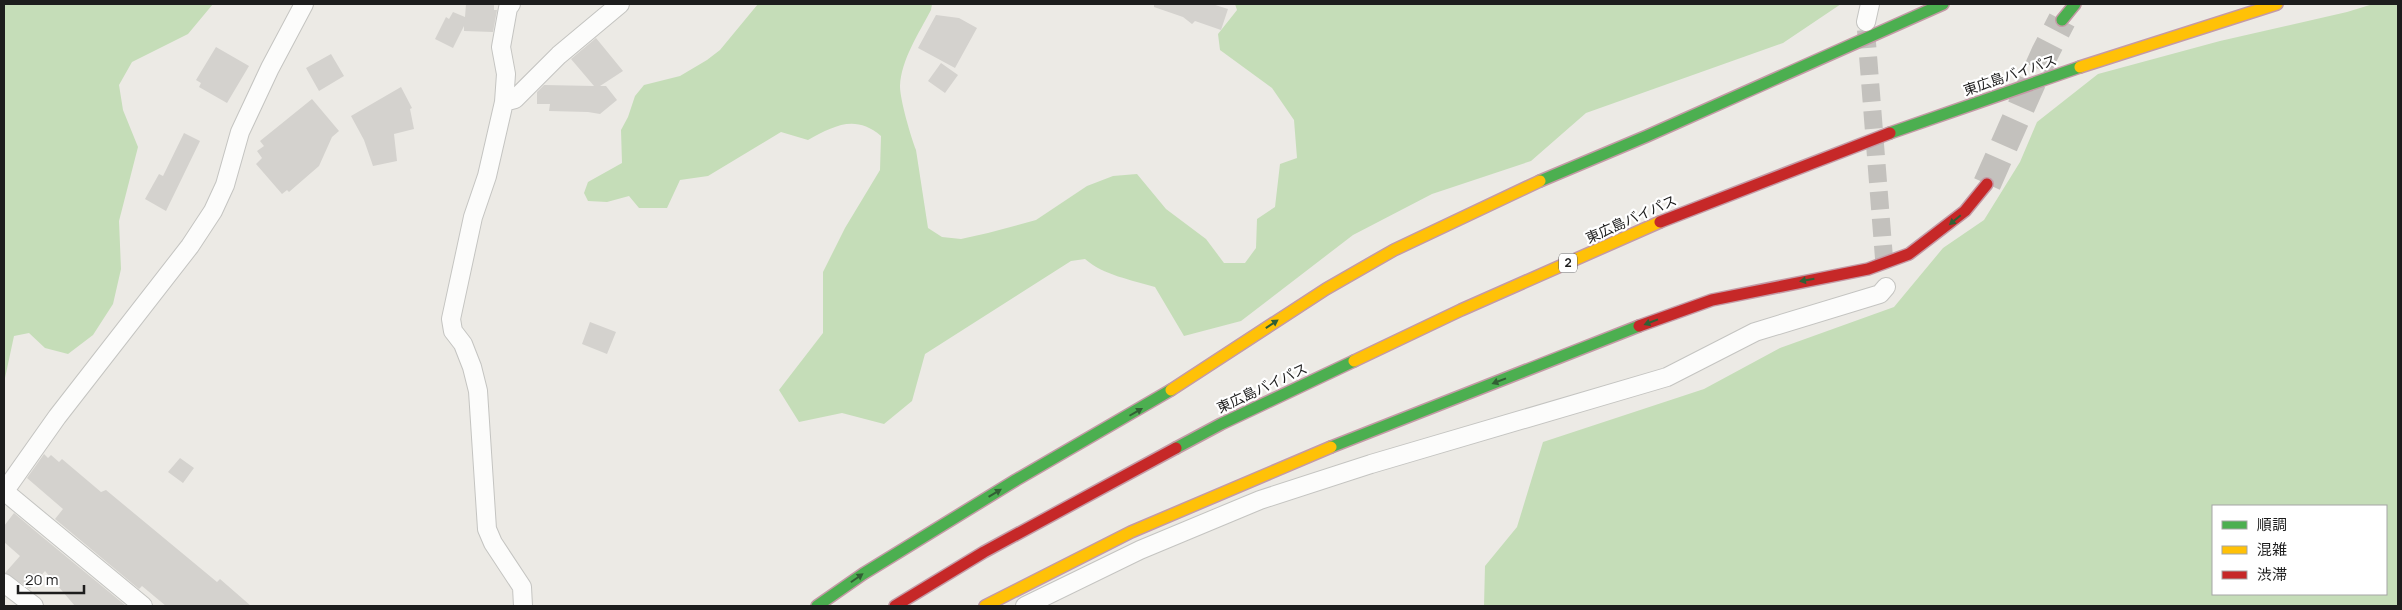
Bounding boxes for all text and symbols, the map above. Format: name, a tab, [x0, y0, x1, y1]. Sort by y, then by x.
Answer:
street label: 東広島バイパス	[1961, 50, 2059, 99]
street label: 東広島バイパス	[1582, 190, 1679, 247]
one-way arrow	[1949, 215, 1962, 226]
road number: 2	[1559, 254, 1577, 272]
one-way arrow	[1799, 277, 1815, 285]
one-way arrow	[1643, 318, 1658, 326]
one-way arrow	[1266, 319, 1279, 329]
street label: 東広島バイパス	[1213, 358, 1310, 417]
one-way arrow	[1492, 378, 1507, 385]
one-way arrow	[1128, 408, 1143, 416]
one-way arrow	[988, 488, 1002, 498]
legend	[2212, 505, 2387, 595]
text: 順調	[2257, 514, 2287, 535]
text: 混雑	[2257, 539, 2287, 560]
scale bar	[18, 562, 84, 594]
text: 渋滞	[2257, 564, 2287, 585]
text: 20 m	[25, 569, 58, 590]
one-way arrow	[850, 573, 864, 583]

